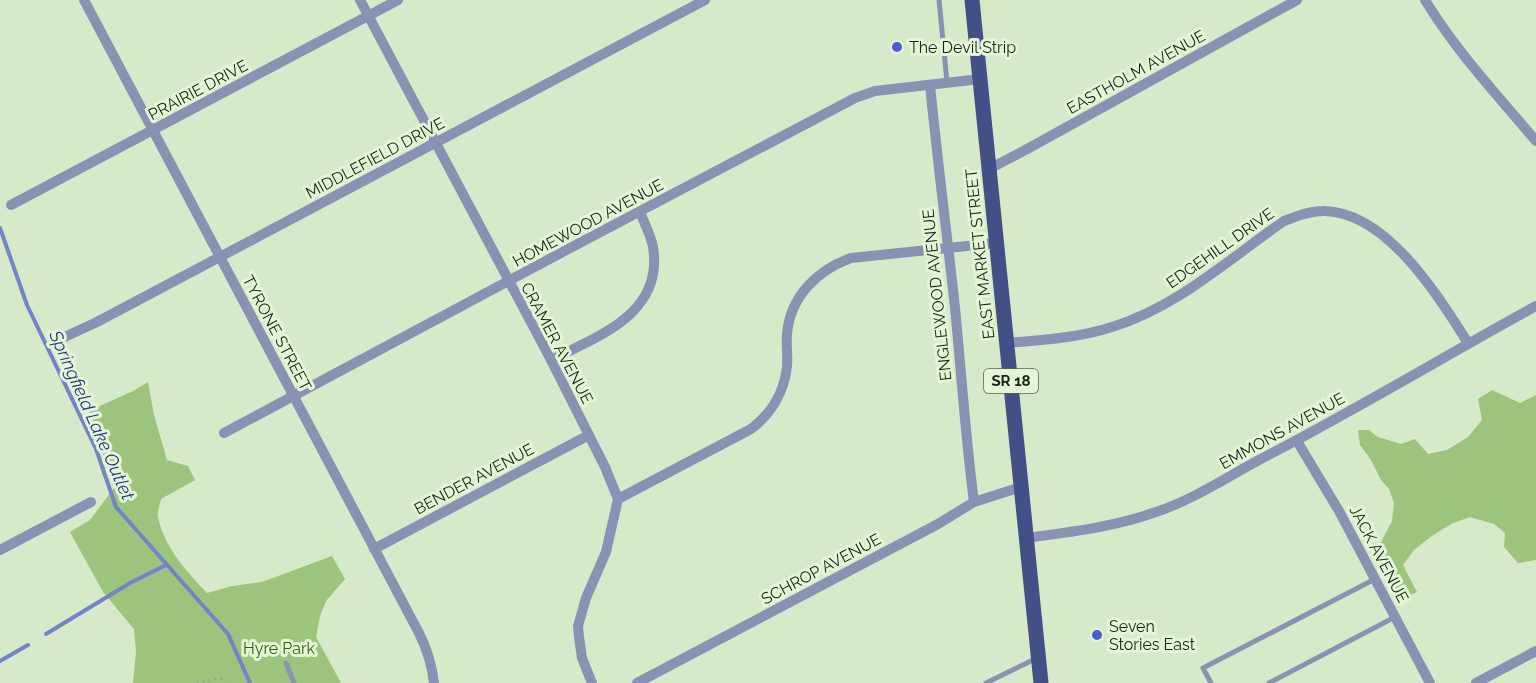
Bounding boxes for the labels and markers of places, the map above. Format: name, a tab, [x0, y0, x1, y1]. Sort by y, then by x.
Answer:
place label: The Devil Strip	[909, 38, 1016, 57]
marker: The Devil Strip	[890, 40, 904, 54]
place label: Seven Stories East	[1109, 617, 1196, 654]
marker: Seven Stories East	[1090, 628, 1104, 642]

